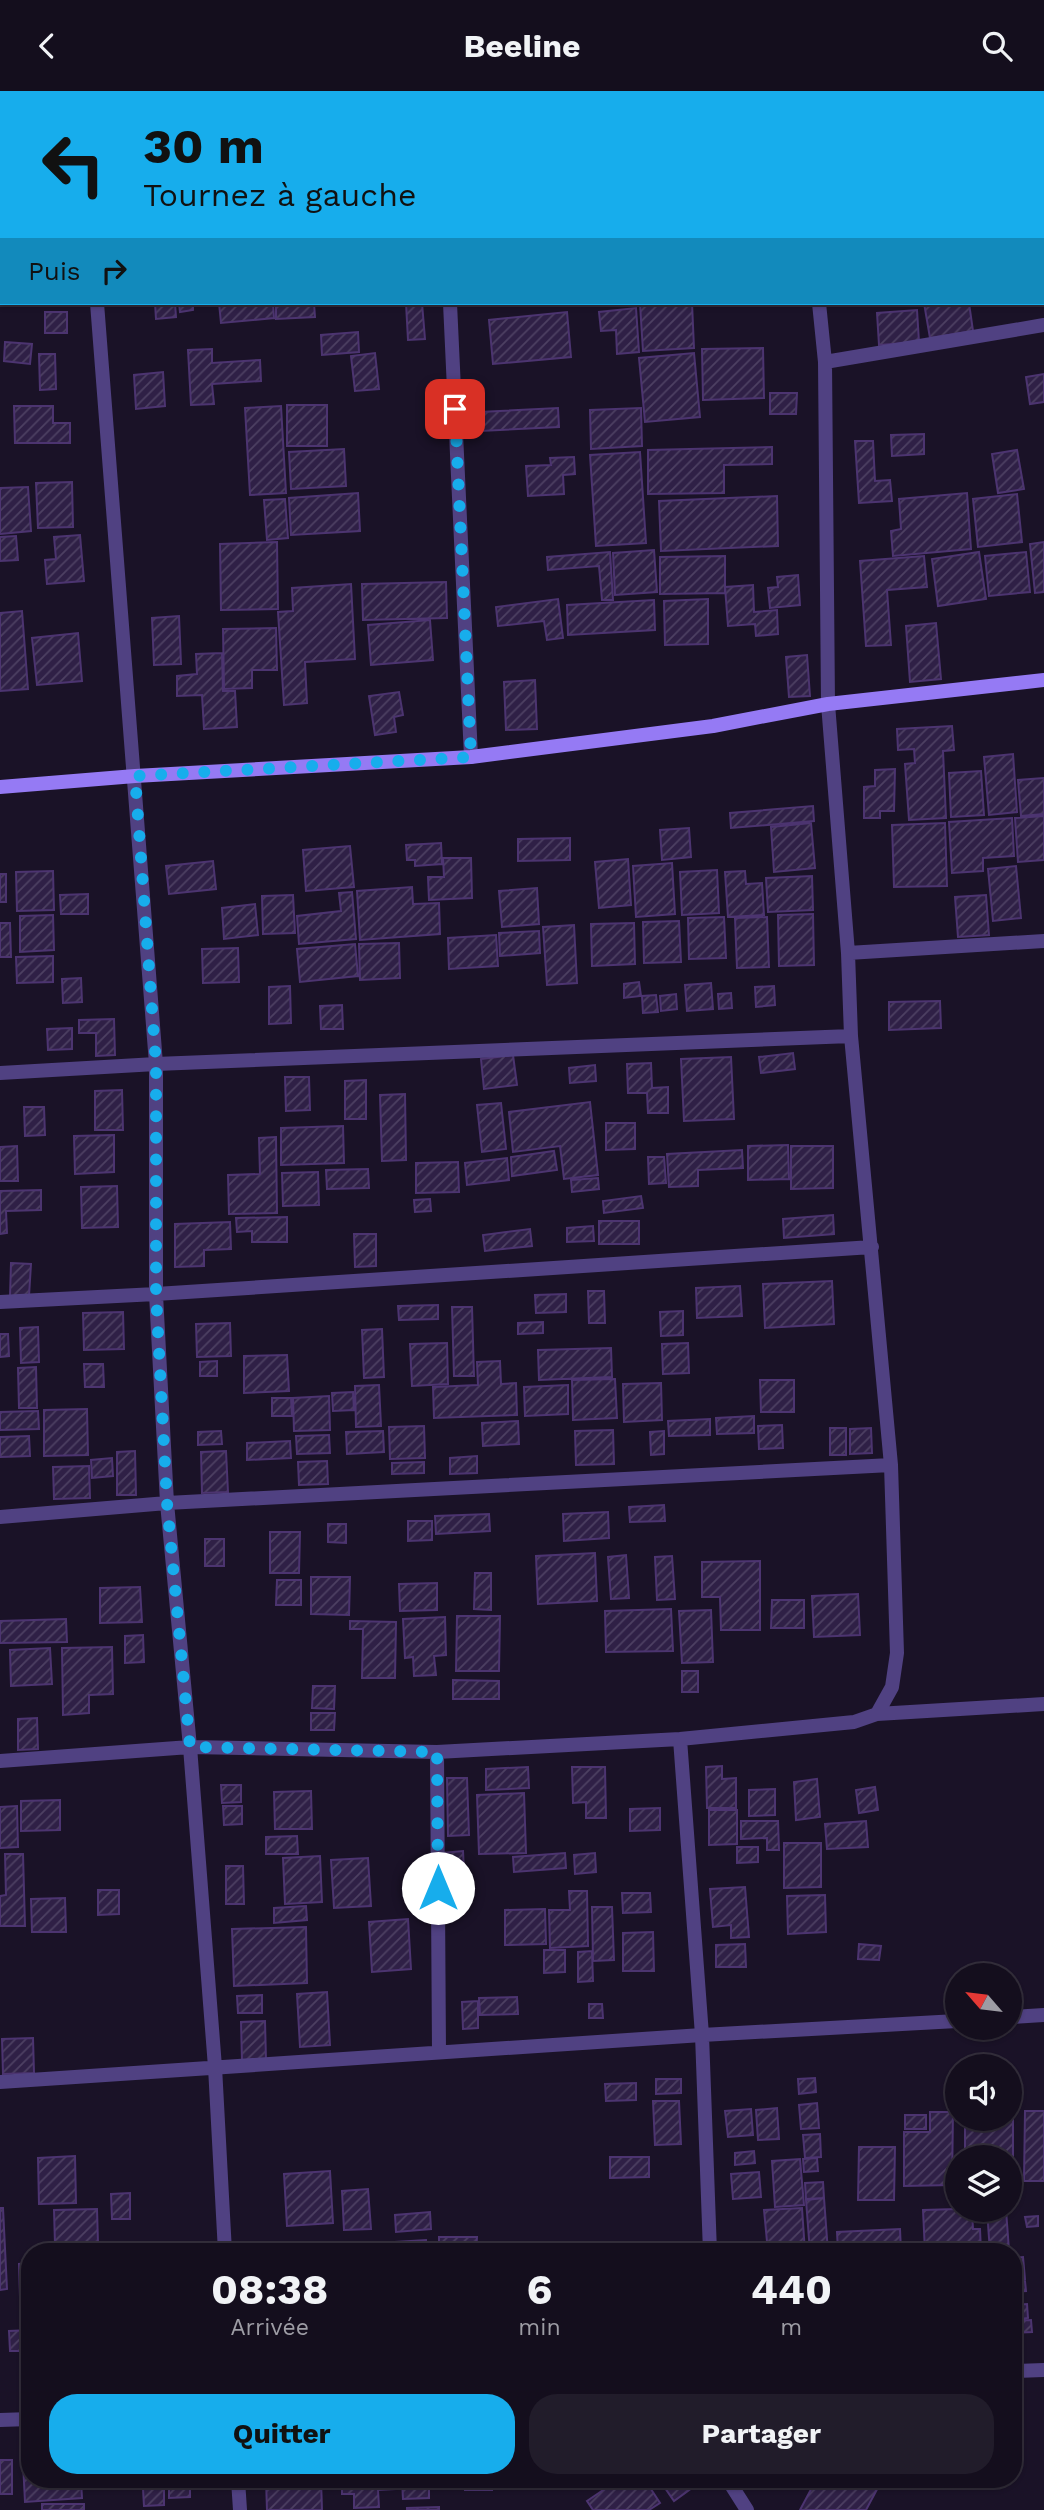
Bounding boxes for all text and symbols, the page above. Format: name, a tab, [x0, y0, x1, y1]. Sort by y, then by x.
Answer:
icon: back	[28, 27, 66, 65]
text: Beeline	[463, 27, 581, 65]
icon: search	[978, 27, 1016, 65]
text: 30 m	[143, 117, 264, 175]
icon: left	[28, 119, 119, 210]
text: Tournez à gauche	[143, 176, 416, 214]
icon: right	[95, 252, 133, 290]
text: Puis	[28, 256, 81, 286]
pin	[425, 379, 485, 439]
icon: arrive	[436, 390, 474, 428]
position arrow	[401, 1851, 475, 1925]
north arrow	[945, 1963, 1022, 2041]
map controls	[945, 1963, 1022, 2222]
button: sound	[945, 2054, 1022, 2131]
button: layers	[945, 2145, 1022, 2222]
text: 08:38	[211, 2265, 328, 2314]
text: 6	[527, 2265, 552, 2314]
text: 440	[751, 2265, 832, 2314]
text: Arrivée	[230, 2314, 309, 2341]
text: min	[518, 2314, 561, 2341]
text: m	[780, 2314, 802, 2341]
button: Quitter	[49, 2394, 515, 2474]
button: Partager	[529, 2394, 994, 2474]

